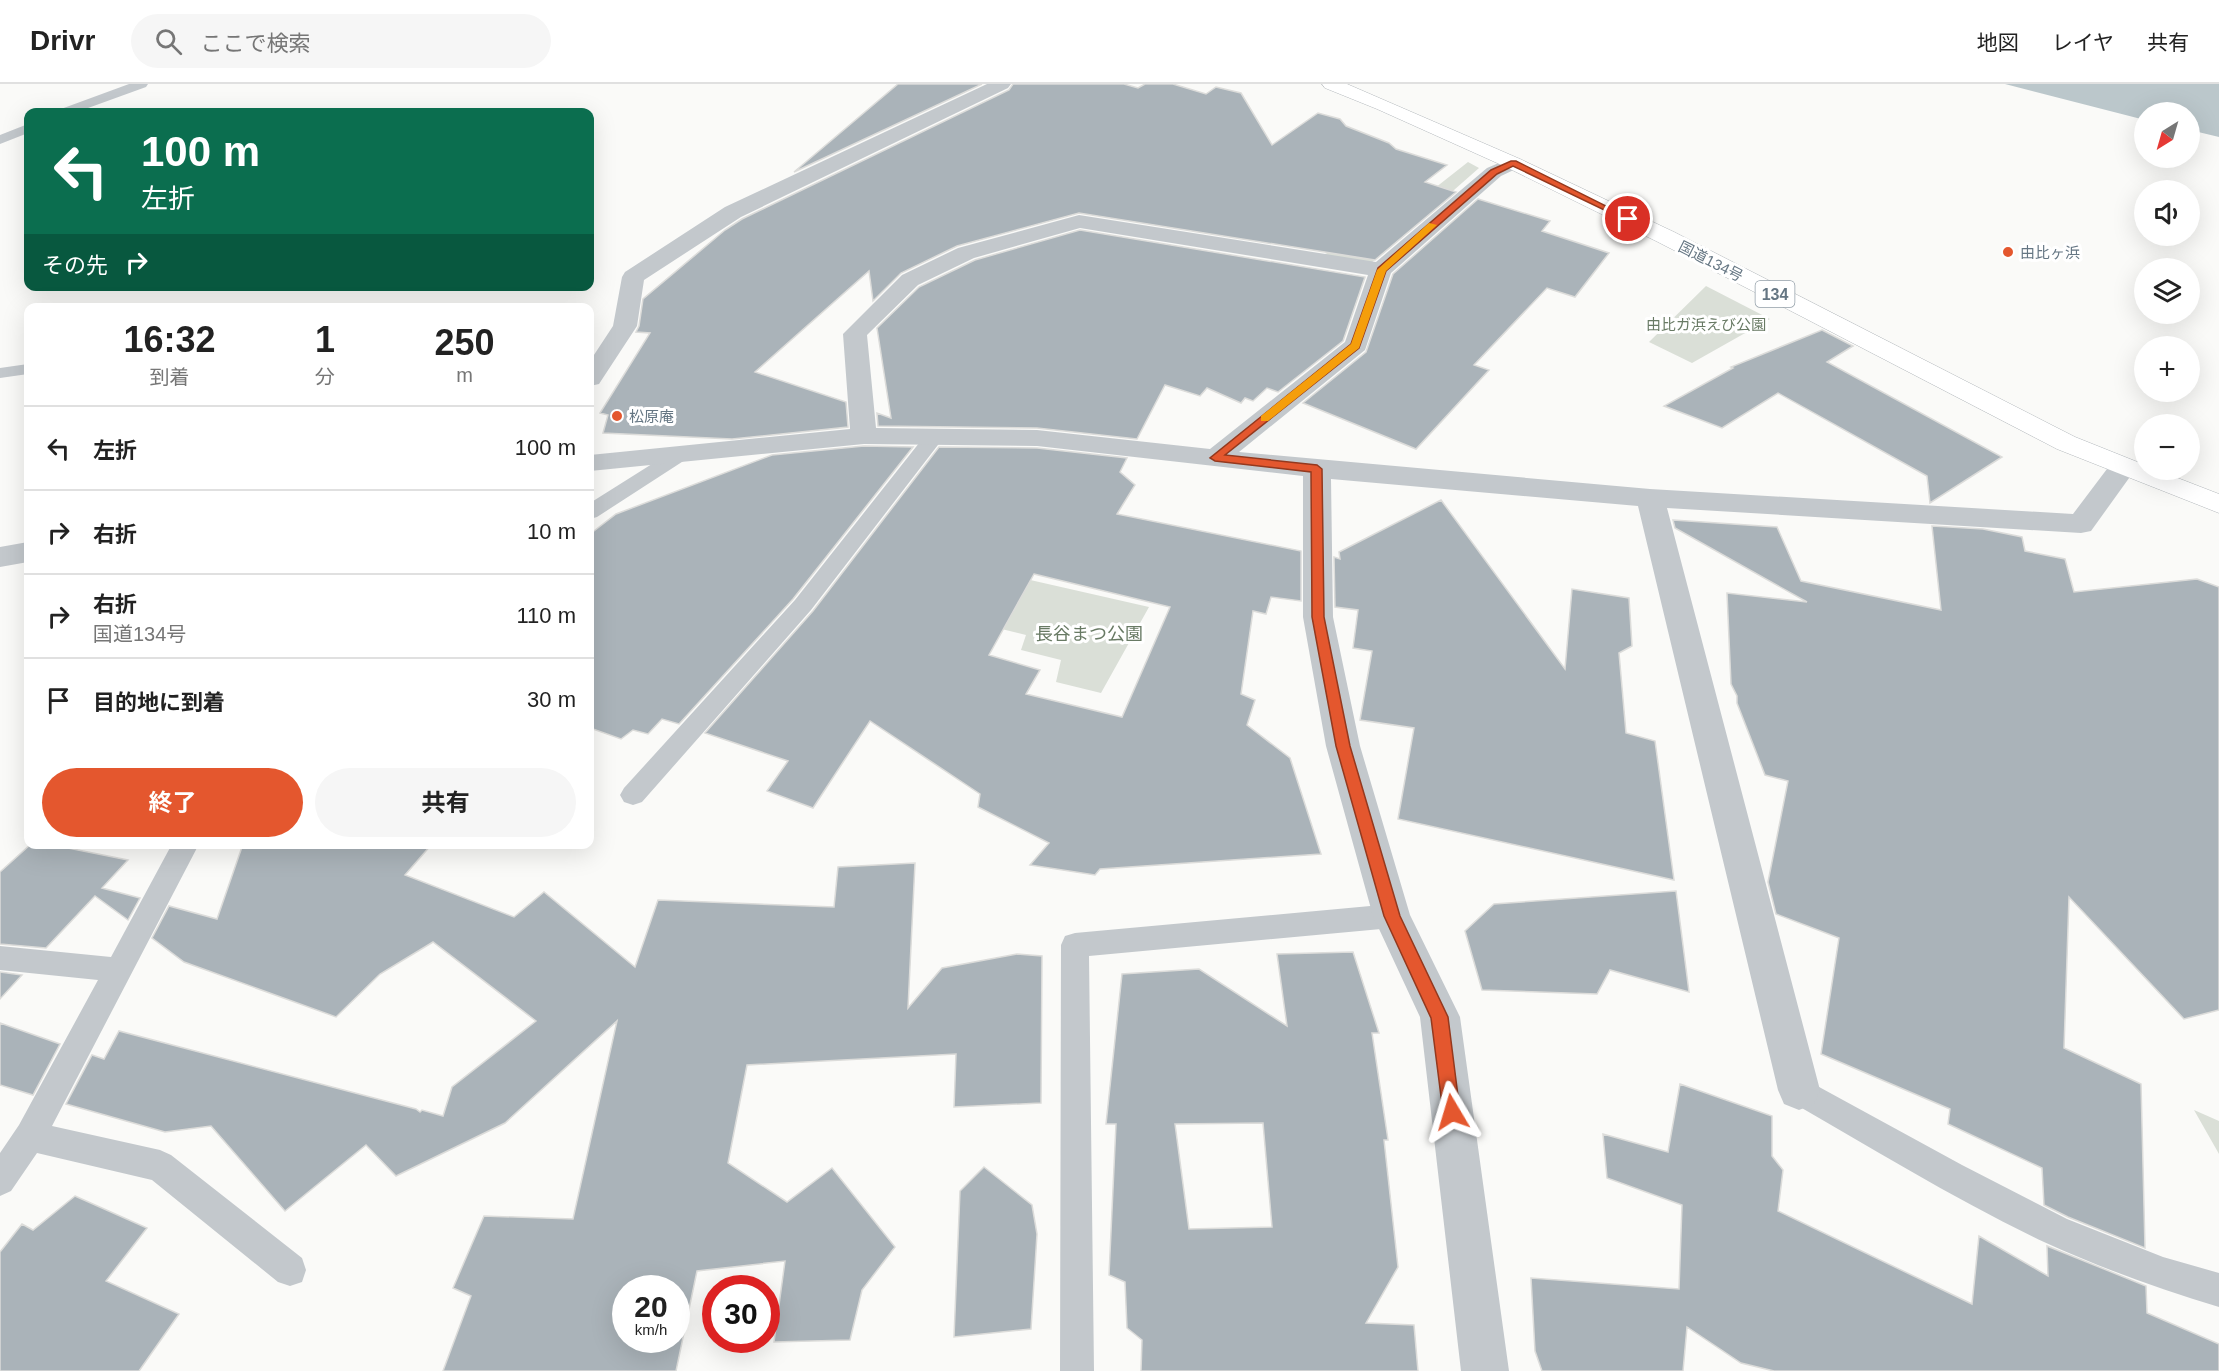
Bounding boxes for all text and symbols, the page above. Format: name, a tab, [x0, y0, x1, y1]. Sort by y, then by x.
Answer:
search box	[131, 14, 551, 68]
text: Drivr	[30, 25, 95, 56]
icon: search	[152, 25, 185, 58]
text: ここで検索	[200, 31, 310, 56]
text: 地図	[1977, 31, 2019, 54]
text: レイヤ	[2052, 31, 2114, 54]
text: 共有	[2147, 31, 2189, 54]
north arrow	[2134, 102, 2200, 168]
map controls	[2134, 102, 2200, 480]
text: 100 m	[141, 128, 260, 175]
icon: left	[42, 132, 120, 210]
button: sound	[2134, 180, 2200, 246]
text: 左折	[141, 184, 195, 214]
pin	[1602, 193, 1653, 244]
icon: arrive	[1611, 202, 1644, 235]
street label: 国道134号	[1676, 238, 1746, 284]
place label: 由比ヶ浜	[2020, 244, 2080, 261]
marker: 由比ヶ浜	[2001, 245, 2015, 259]
icon: right	[120, 246, 153, 279]
text: その先	[42, 253, 108, 278]
button: layers	[2134, 258, 2200, 324]
road number: 134	[1756, 281, 1794, 307]
park label: 由比ガ浜えび公園	[1646, 316, 1766, 333]
text: 16:32	[123, 319, 216, 360]
text: 1	[315, 319, 335, 360]
text: 250	[434, 322, 495, 363]
button: +	[2134, 336, 2200, 402]
text: m	[456, 364, 473, 386]
text: 到着	[149, 366, 189, 388]
text: 分	[315, 366, 335, 388]
place label: 松原庵	[629, 408, 674, 425]
marker: 松原庵	[610, 409, 624, 423]
button: −	[2134, 414, 2200, 480]
icon: left	[42, 432, 75, 465]
text: 100 m	[515, 435, 576, 460]
text: 左折	[93, 438, 137, 463]
icon: right	[42, 516, 75, 549]
text: 10 m	[527, 519, 576, 544]
text: 右折	[93, 522, 137, 547]
text: 右折	[93, 592, 137, 617]
icon: right	[42, 600, 75, 633]
text: 110 m	[516, 603, 576, 628]
text: 国道134号	[93, 623, 186, 645]
park label: 長谷まつ公園	[1035, 624, 1143, 644]
icon: arrive	[42, 684, 75, 717]
text: 30 m	[527, 687, 576, 712]
text: 目的地に到着	[93, 690, 225, 715]
button: 終了	[42, 768, 303, 837]
button: 共有	[315, 768, 576, 837]
position arrow	[1420, 1080, 1484, 1144]
speed limit sign: 30	[702, 1275, 780, 1353]
text: 20	[634, 1290, 668, 1323]
text: km/h	[635, 1321, 667, 1338]

